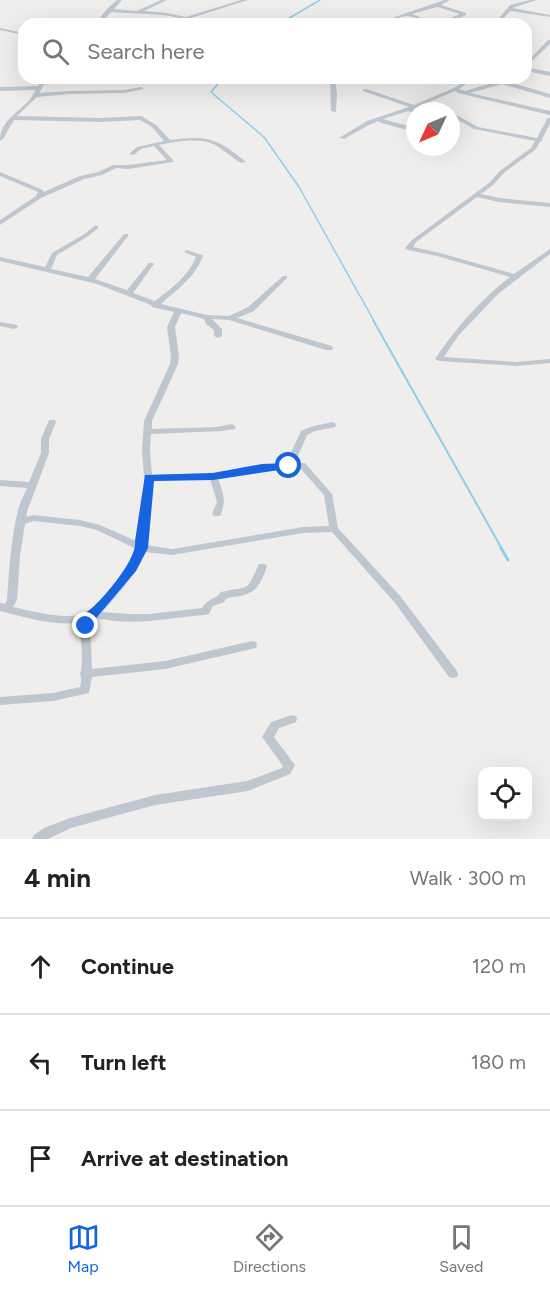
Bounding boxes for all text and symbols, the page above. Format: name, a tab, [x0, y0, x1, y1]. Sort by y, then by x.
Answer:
search box	[18, 18, 532, 84]
icon: search	[39, 35, 72, 68]
text: Search here	[87, 38, 205, 65]
north arrow	[406, 102, 460, 156]
route start	[275, 452, 301, 478]
route end	[72, 612, 98, 638]
map controls	[478, 767, 532, 821]
button: locate	[478, 767, 532, 821]
text: 4 min	[24, 862, 91, 894]
text: Walk · 300 m	[410, 866, 526, 890]
icon: ahead	[24, 950, 57, 983]
text: Continue	[81, 953, 174, 980]
text: 120 m	[472, 954, 526, 978]
icon: left	[24, 1046, 57, 1079]
text: Turn left	[81, 1049, 167, 1076]
text: 180 m	[471, 1050, 526, 1074]
icon: arrive	[24, 1142, 57, 1175]
text: Arrive at destination	[81, 1145, 289, 1172]
tab: Map	[67, 1221, 100, 1276]
tab: Directions	[233, 1221, 306, 1276]
tab: Saved	[439, 1221, 483, 1276]

